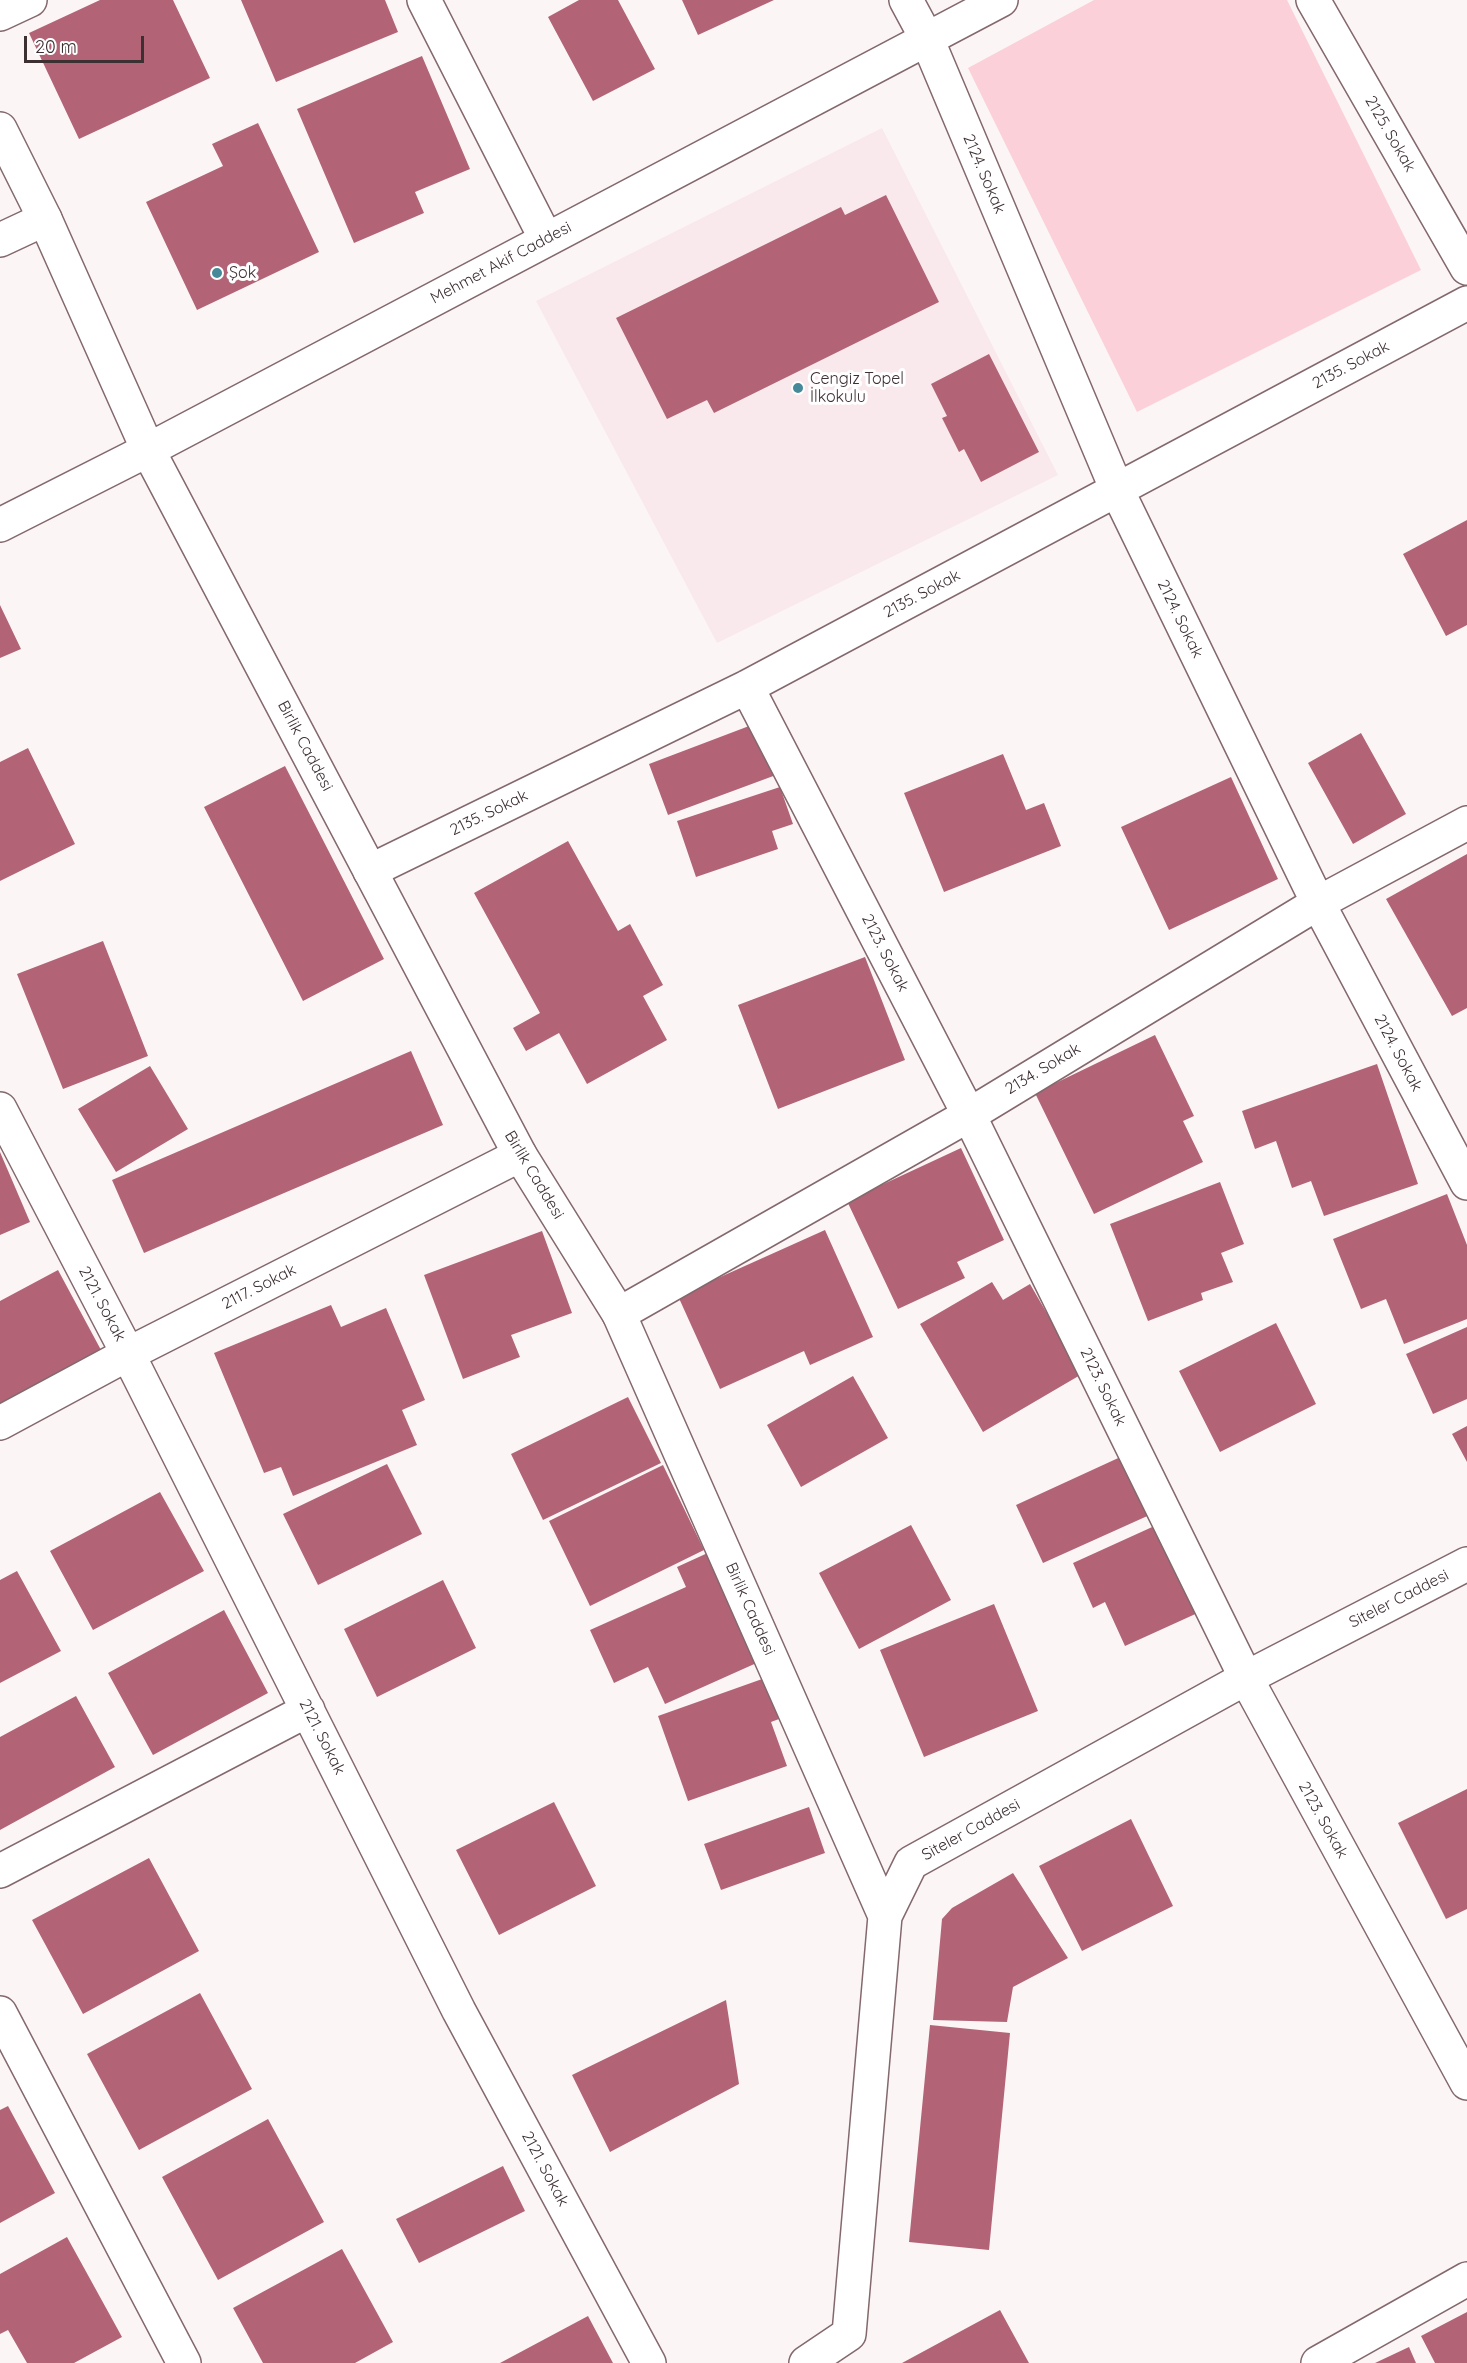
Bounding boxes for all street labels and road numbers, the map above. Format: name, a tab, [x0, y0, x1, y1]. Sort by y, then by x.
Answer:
street label: 2125. Sokak	[1361, 93, 1419, 175]
street label: 2124. Sokak	[959, 131, 1009, 217]
street label: Mehmet Akif Caddesi	[427, 218, 575, 308]
street label: 2135. Sokak	[1309, 337, 1393, 393]
street label: 2135. Sokak	[880, 566, 964, 622]
street label: 2124. Sokak	[1153, 577, 1207, 661]
street label: Birlik Caddesi	[273, 698, 337, 794]
street label: 2135. Sokak	[447, 786, 531, 840]
street label: 2123. Sokak	[857, 911, 913, 995]
street label: 2124. Sokak	[1370, 1011, 1426, 1095]
street label: 2134. Sokak	[1002, 1039, 1084, 1099]
street label: Birlik Caddesi	[500, 1127, 568, 1223]
street label: 2117. Sokak	[219, 1260, 299, 1314]
street label: 2121. Sokak	[74, 1263, 130, 1345]
street label: 2123. Sokak	[1076, 1345, 1130, 1429]
street label: Birlik Caddesi	[721, 1560, 779, 1658]
street label: Siteler Caddesi	[1346, 1566, 1452, 1632]
street label: 2121. Sokak	[295, 1696, 349, 1778]
street label: 2123. Sokak	[1294, 1778, 1352, 1862]
street label: Siteler Caddesi	[919, 1795, 1023, 1865]
street label: 2121. Sokak	[517, 2128, 573, 2210]

